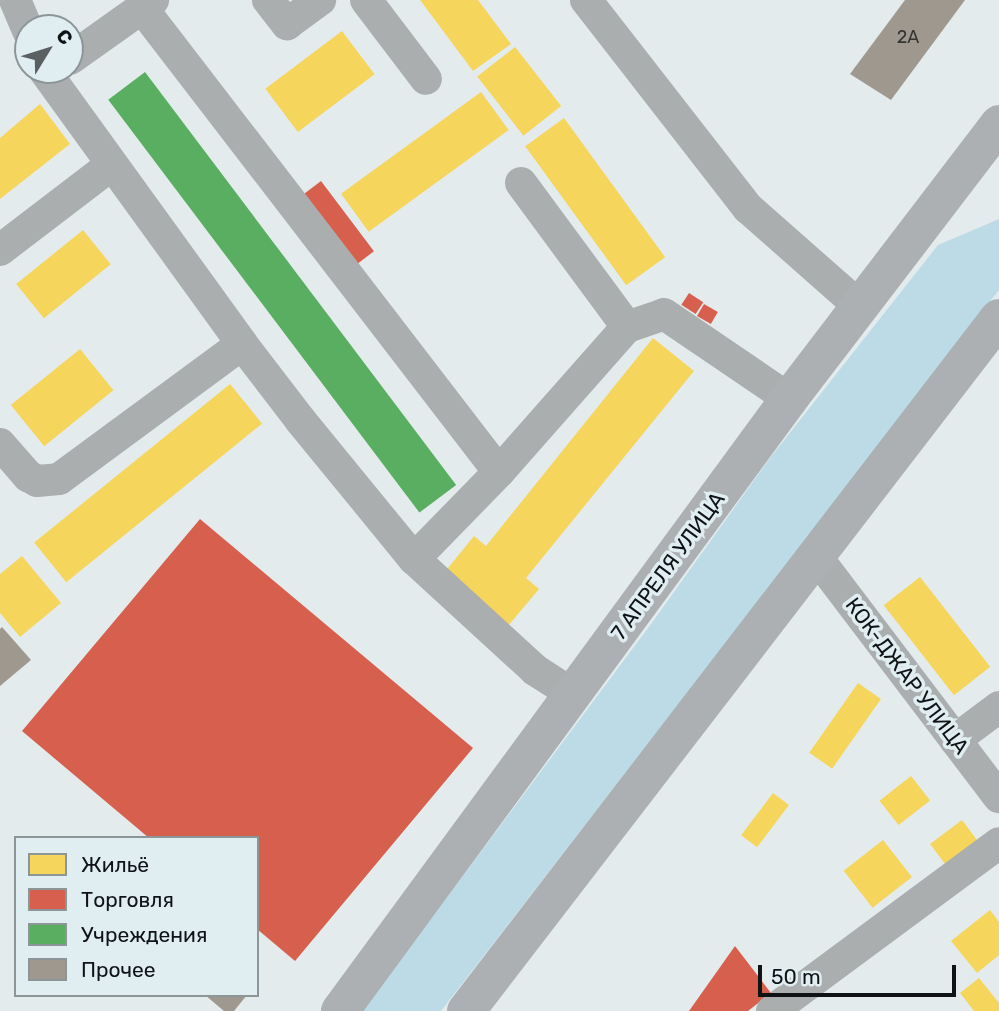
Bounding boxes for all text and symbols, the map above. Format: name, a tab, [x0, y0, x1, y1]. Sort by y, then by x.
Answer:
north arrow	[14, 14, 84, 84]
text: С	[51, 25, 78, 49]
house number: 2А	[897, 26, 919, 48]
street label: 7 АПРЕЛЯ УЛИЦА	[606, 487, 730, 645]
street label: КОК-ДЖАР УЛИЦА	[840, 593, 974, 759]
legend	[14, 836, 259, 997]
text: Жильё	[81, 852, 149, 877]
text: Торговля	[81, 887, 174, 912]
text: Учреждения	[81, 922, 207, 947]
scale bar	[761, 951, 959, 995]
text: Прочее	[81, 957, 156, 982]
text: 50 m	[771, 964, 821, 989]

